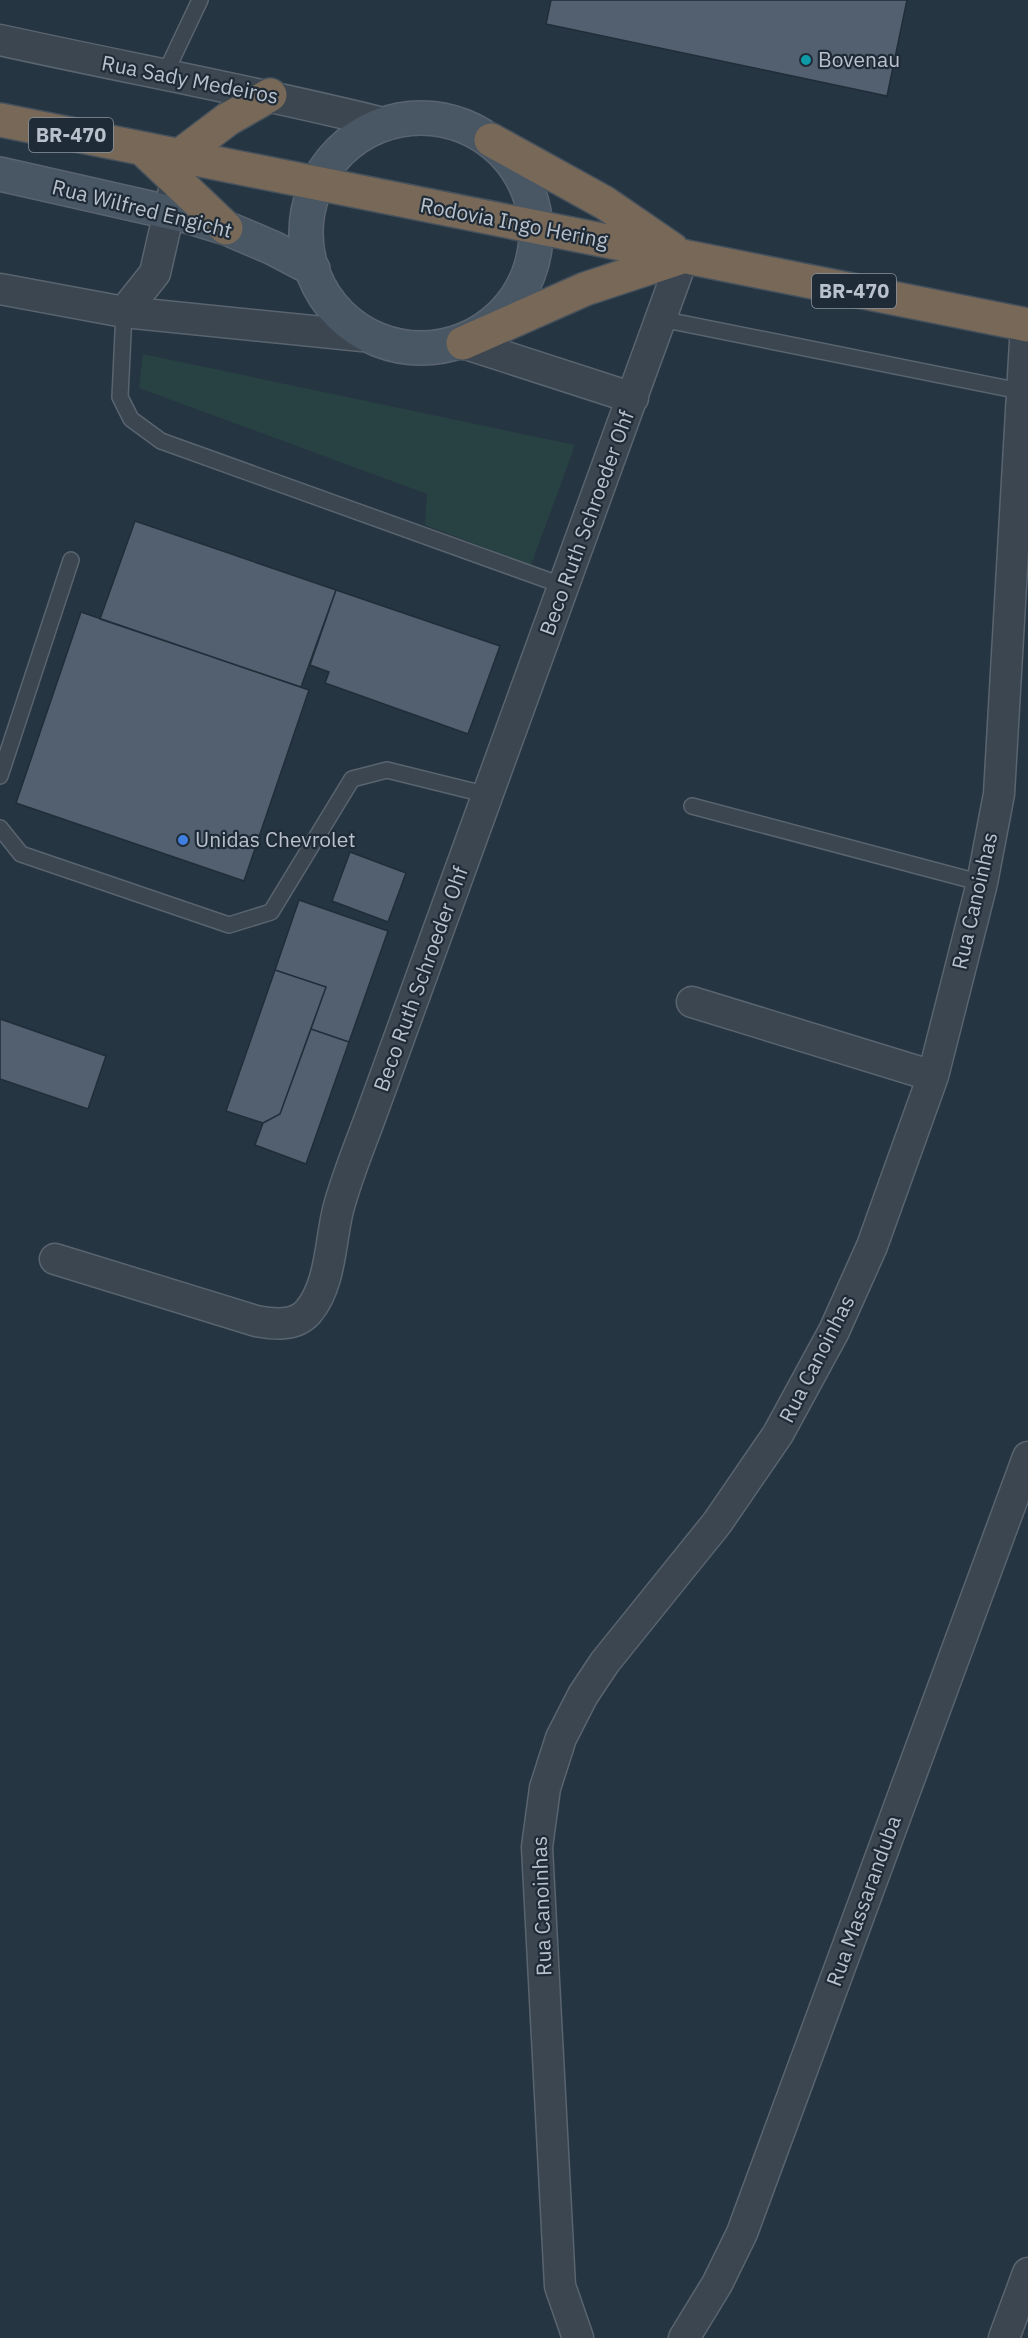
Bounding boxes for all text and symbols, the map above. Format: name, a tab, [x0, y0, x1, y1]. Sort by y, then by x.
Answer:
place label: Bovenau	[818, 45, 900, 73]
street label: Rua Sady Medeiros	[99, 48, 281, 110]
marker: Bovenau	[799, 53, 813, 67]
road number: BR-470	[29, 118, 113, 152]
street label: Rua Wilfred Engicht	[49, 172, 235, 244]
street label: Rodovia Ingo Hering	[418, 190, 610, 254]
road number: BR-470	[812, 274, 896, 308]
street label: Beco Ruth Schroeder Ohf	[532, 406, 640, 639]
place label: Unidas Chevrolet	[195, 825, 356, 853]
street label: Rua Canoinhas	[945, 829, 1003, 972]
marker: Unidas Chevrolet	[176, 833, 190, 847]
street label: Beco Ruth Schroeder Ohf	[366, 862, 474, 1095]
street label: Rua Canoinhas	[772, 1290, 860, 1427]
street label: Rua Massaranduba	[819, 1811, 907, 1990]
street label: Rua Canoinhas	[525, 1836, 557, 1976]

